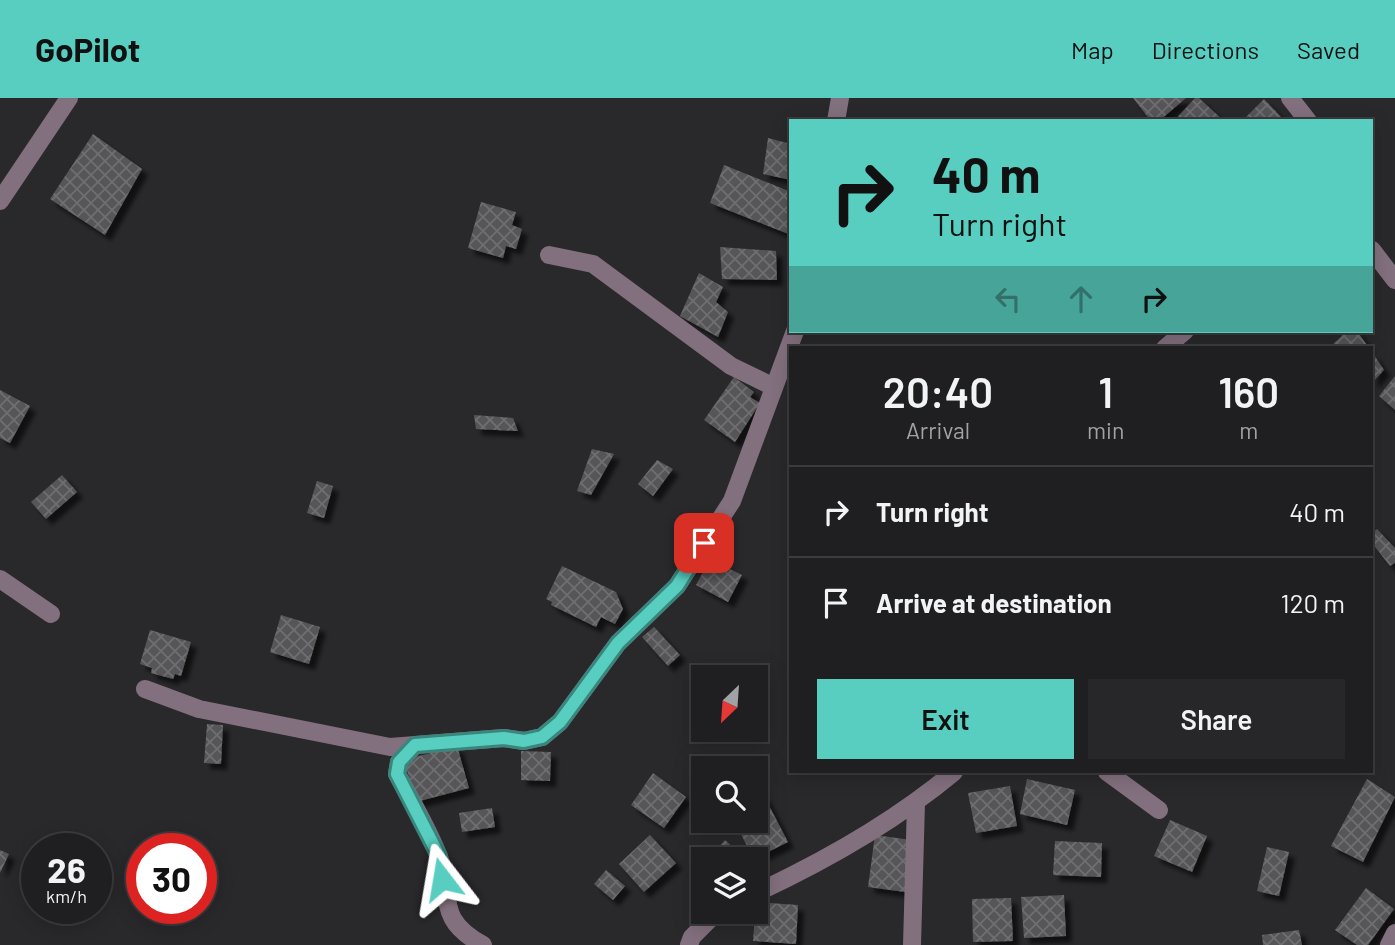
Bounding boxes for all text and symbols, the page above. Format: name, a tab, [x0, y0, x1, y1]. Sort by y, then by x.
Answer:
text: GoPilot	[35, 29, 140, 69]
text: Map	[1071, 35, 1114, 64]
text: Directions	[1152, 35, 1259, 64]
text: Saved	[1297, 35, 1360, 64]
text: 40 m	[932, 144, 1040, 203]
icon: right	[817, 147, 908, 238]
text: Turn right	[932, 204, 1067, 242]
icon: left	[989, 280, 1027, 318]
icon: ahead	[1062, 280, 1100, 318]
icon: right	[1135, 280, 1173, 318]
text: 20:40	[883, 366, 993, 416]
text: 1	[1098, 366, 1113, 416]
text: 160	[1218, 366, 1279, 416]
text: Arrival	[906, 416, 970, 444]
text: min	[1087, 416, 1124, 444]
text: m	[1239, 416, 1258, 444]
icon: right	[817, 493, 855, 531]
text: Turn right	[876, 496, 989, 527]
text: 40 m	[1289, 496, 1345, 527]
pin	[674, 513, 734, 573]
icon: arrive	[685, 524, 723, 562]
icon: arrive	[817, 584, 855, 622]
text: Arrive at destination	[876, 587, 1112, 618]
text: 120 m	[1281, 587, 1345, 618]
north arrow	[691, 665, 768, 742]
map controls	[691, 665, 768, 924]
button: Exit	[817, 679, 1074, 759]
button: Share	[1088, 679, 1345, 759]
button: search	[691, 756, 768, 833]
speed limit sign: 30	[126, 833, 217, 924]
position arrow	[405, 842, 479, 916]
button: layers	[691, 847, 768, 924]
text: 26	[47, 848, 86, 890]
text: km/h	[46, 885, 87, 907]

